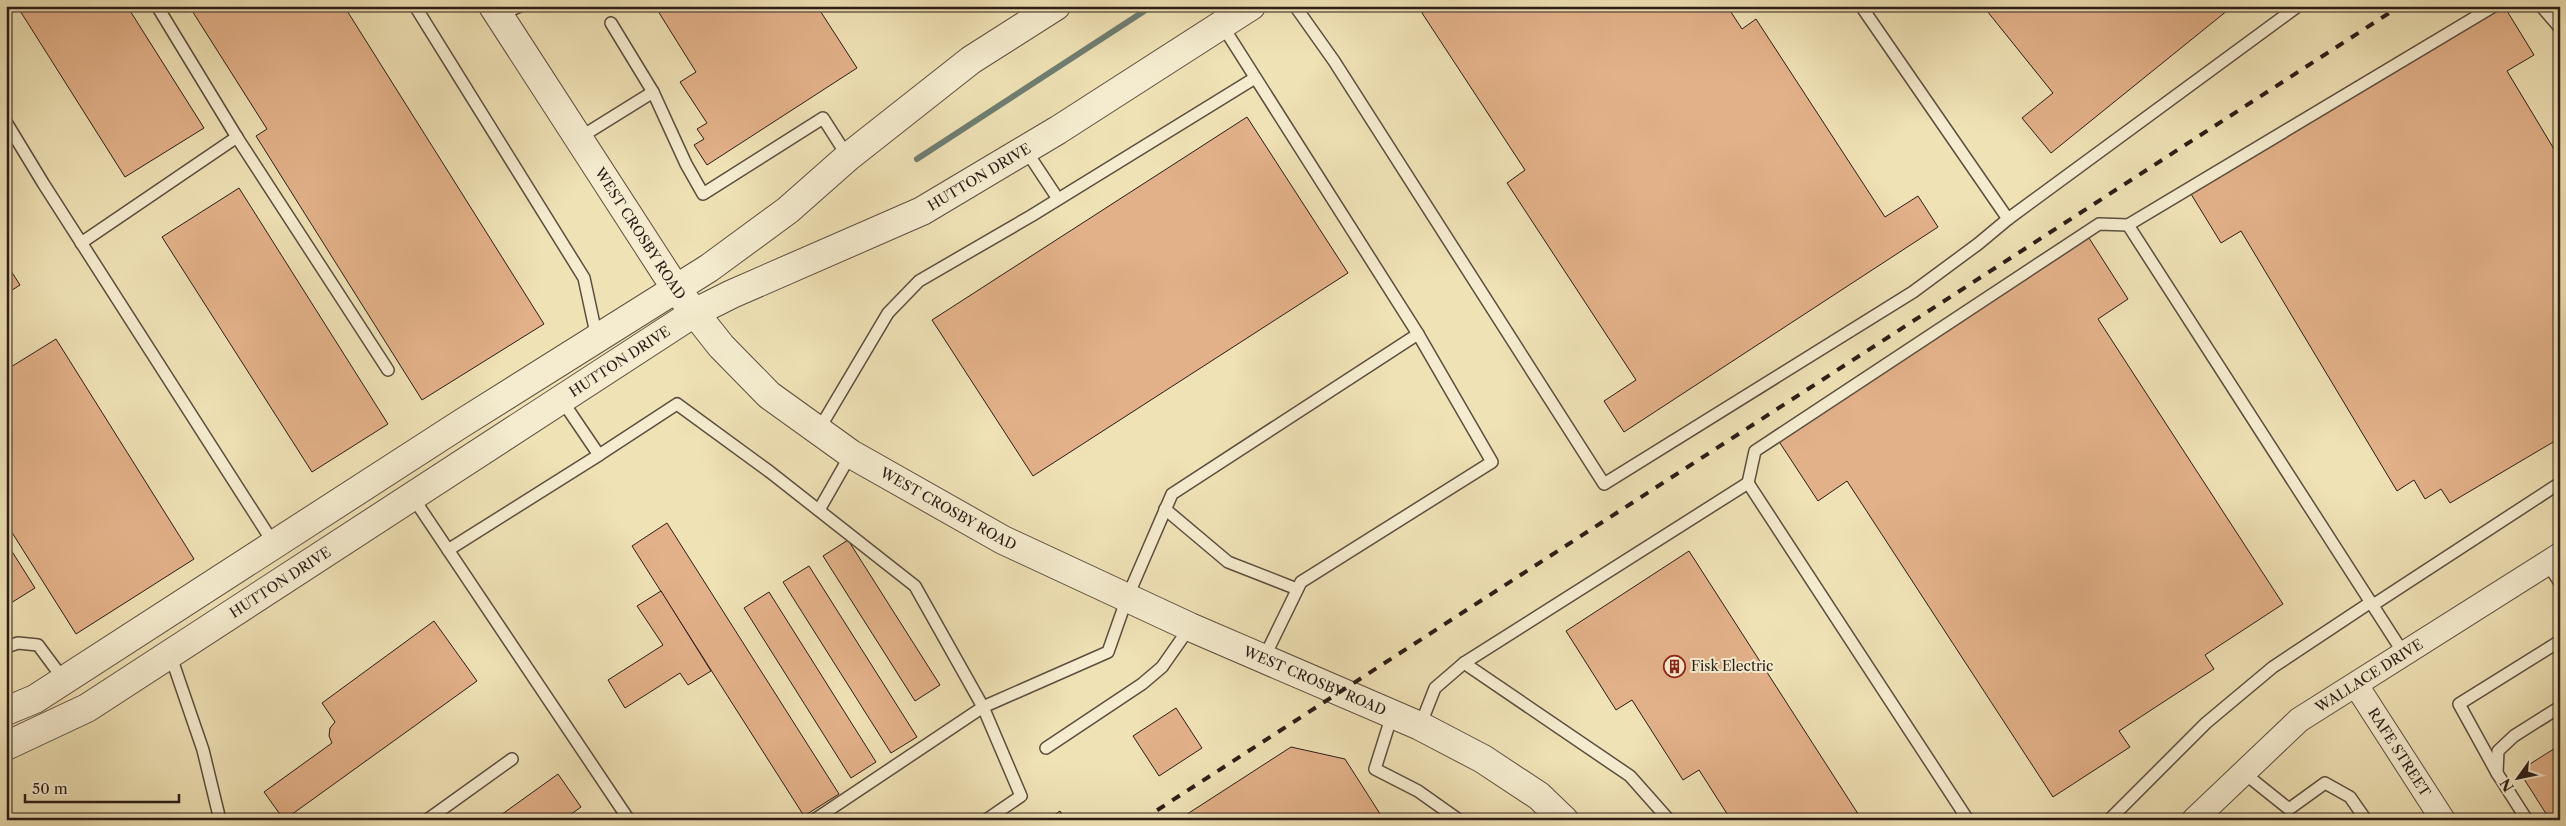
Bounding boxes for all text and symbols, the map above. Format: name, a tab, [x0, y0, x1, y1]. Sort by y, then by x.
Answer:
street label: HUTTON DRIVE	[924, 139, 1034, 215]
street label: WEST CROSBY ROAD	[590, 163, 690, 303]
street label: HUTTON DRIVE	[566, 322, 674, 401]
street label: WEST CROSBY ROAD	[876, 463, 1019, 554]
street label: HUTTON DRIVE	[226, 543, 334, 622]
street label: WALLACE DRIVE	[2311, 635, 2426, 717]
street label: WEST CROSBY ROAD	[1240, 642, 1389, 719]
building icon: Fisk Electric	[1663, 654, 1687, 678]
place label: Fisk Electric	[1691, 657, 1773, 675]
street label: RAFE STREET	[2364, 704, 2435, 800]
north arrow	[2494, 754, 2544, 804]
scale bar	[25, 771, 179, 803]
text: N	[2496, 775, 2518, 795]
text: 50 m	[32, 779, 68, 798]

